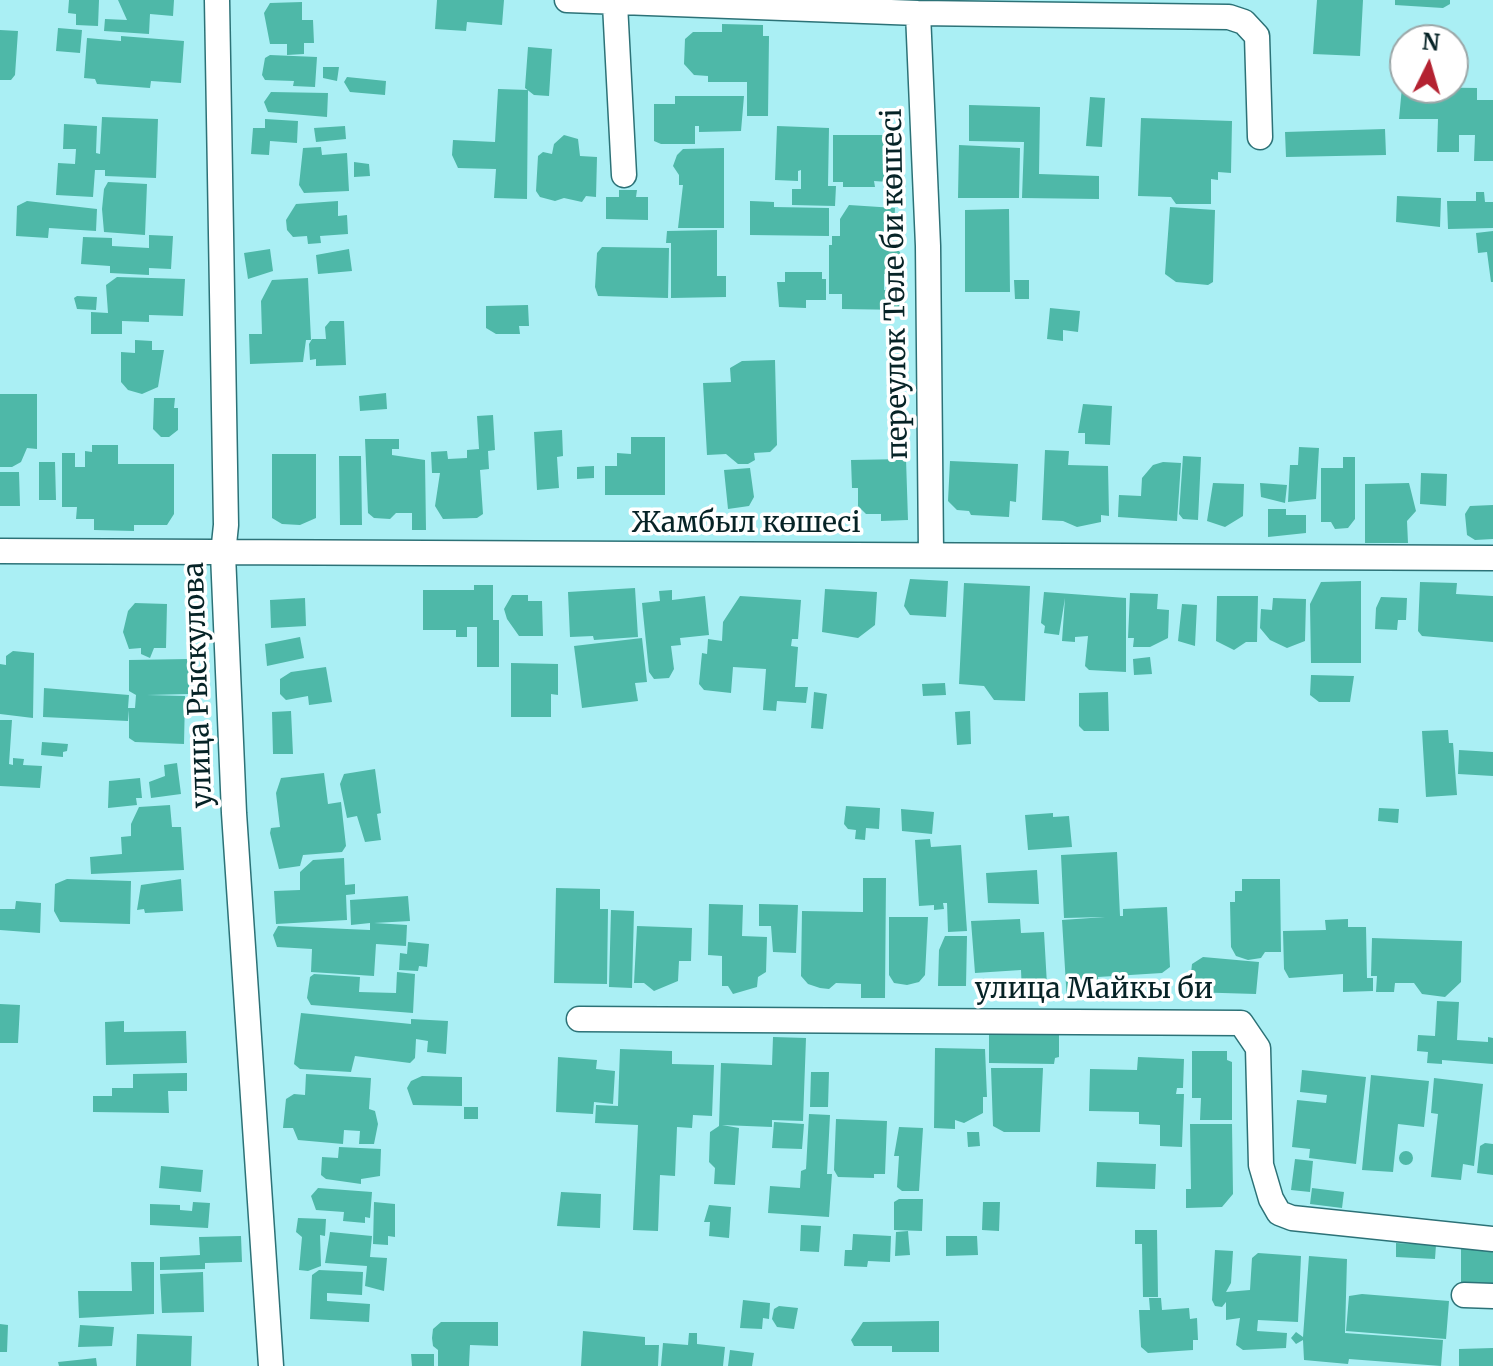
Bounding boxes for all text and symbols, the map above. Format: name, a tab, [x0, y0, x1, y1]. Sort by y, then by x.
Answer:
north arrow	[1389, 24, 1469, 104]
text: N	[1421, 27, 1441, 57]
street label: переулок Төле би көшесі	[876, 108, 916, 460]
street label: Жамбыл көшесі	[631, 507, 861, 541]
street label: улица Рыскулова	[178, 561, 220, 809]
street label: улица Майкы би	[975, 973, 1213, 1007]

